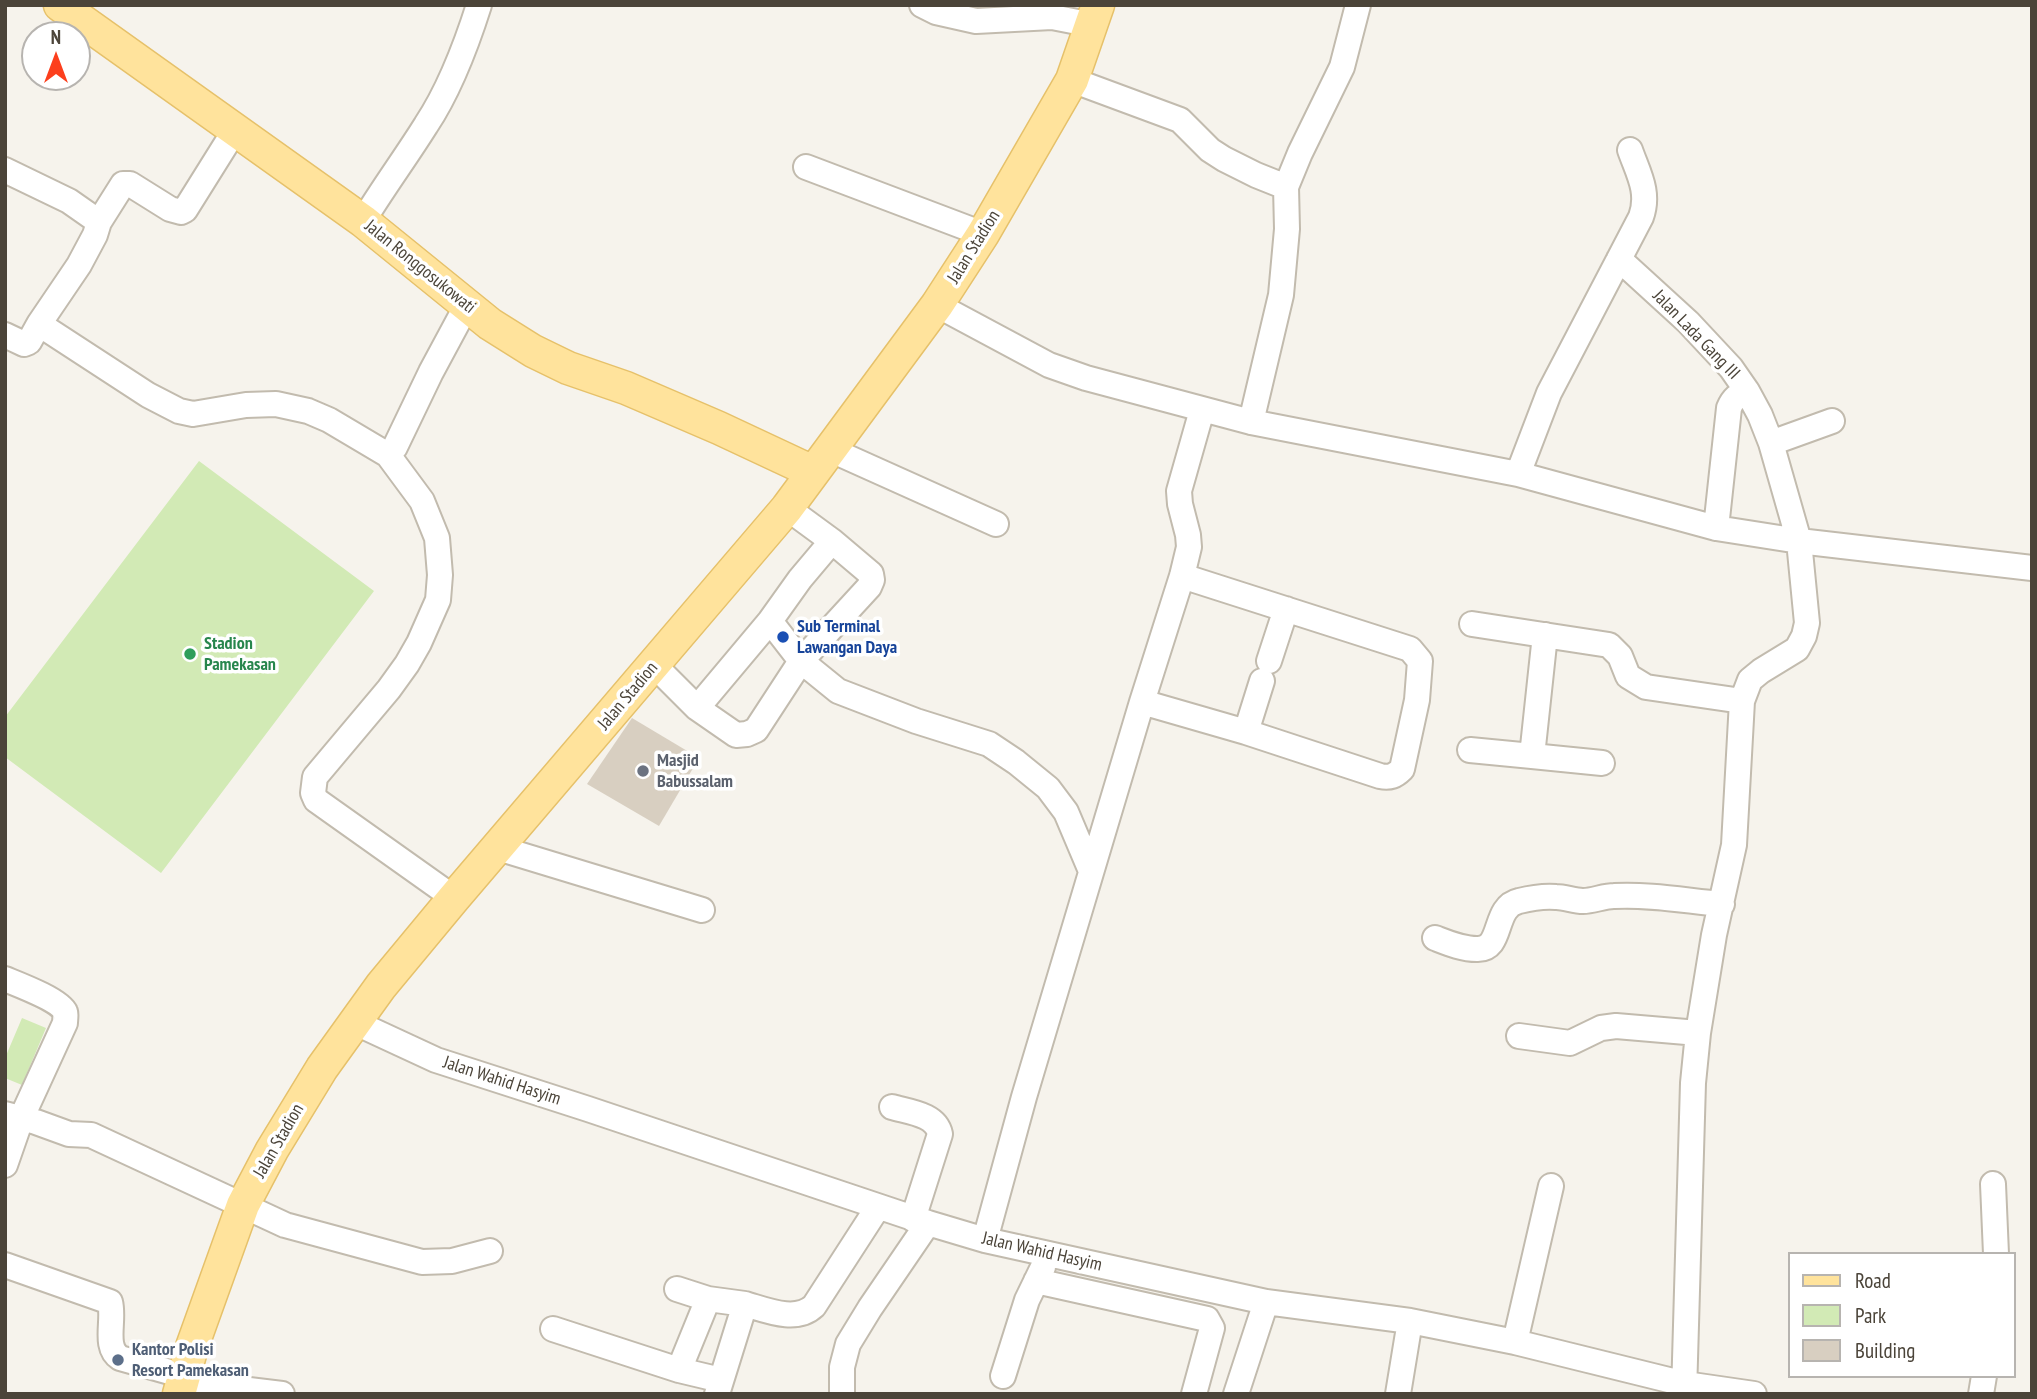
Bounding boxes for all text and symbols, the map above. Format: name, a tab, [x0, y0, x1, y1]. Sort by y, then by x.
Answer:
north arrow	[21, 21, 91, 91]
text: N	[51, 25, 61, 49]
street label: Jalan Stadion	[943, 207, 1005, 287]
street label: Jalan Ronggosukowati	[360, 216, 480, 318]
street label: Jalan Lada Gang III	[1648, 286, 1744, 384]
place label: Sub Terminal Lawangan Daya	[797, 616, 897, 658]
marker: Sub Terminal Lawangan Daya	[775, 629, 791, 645]
place label: Stadion Pamekasan	[204, 633, 276, 676]
marker: Stadion Pamekasan	[182, 646, 198, 662]
street label: Jalan Stadion	[593, 658, 663, 734]
place label: Masjid Babussalam	[657, 750, 733, 792]
marker: Masjid Babussalam	[635, 763, 651, 779]
street label: Jalan Wahid Hasyim	[441, 1052, 563, 1110]
street label: Jalan Stadion	[249, 1100, 309, 1182]
street label: Jalan Wahid Hasyim	[980, 1228, 1104, 1276]
legend	[1788, 1252, 2016, 1378]
text: Road	[1855, 1267, 1891, 1294]
text: Park	[1855, 1302, 1886, 1329]
text: Building	[1855, 1337, 1915, 1364]
place label: Kantor Polisi Resort Pamekasan	[132, 1339, 249, 1382]
marker: Kantor Polisi Resort Pamekasan	[110, 1352, 126, 1368]

